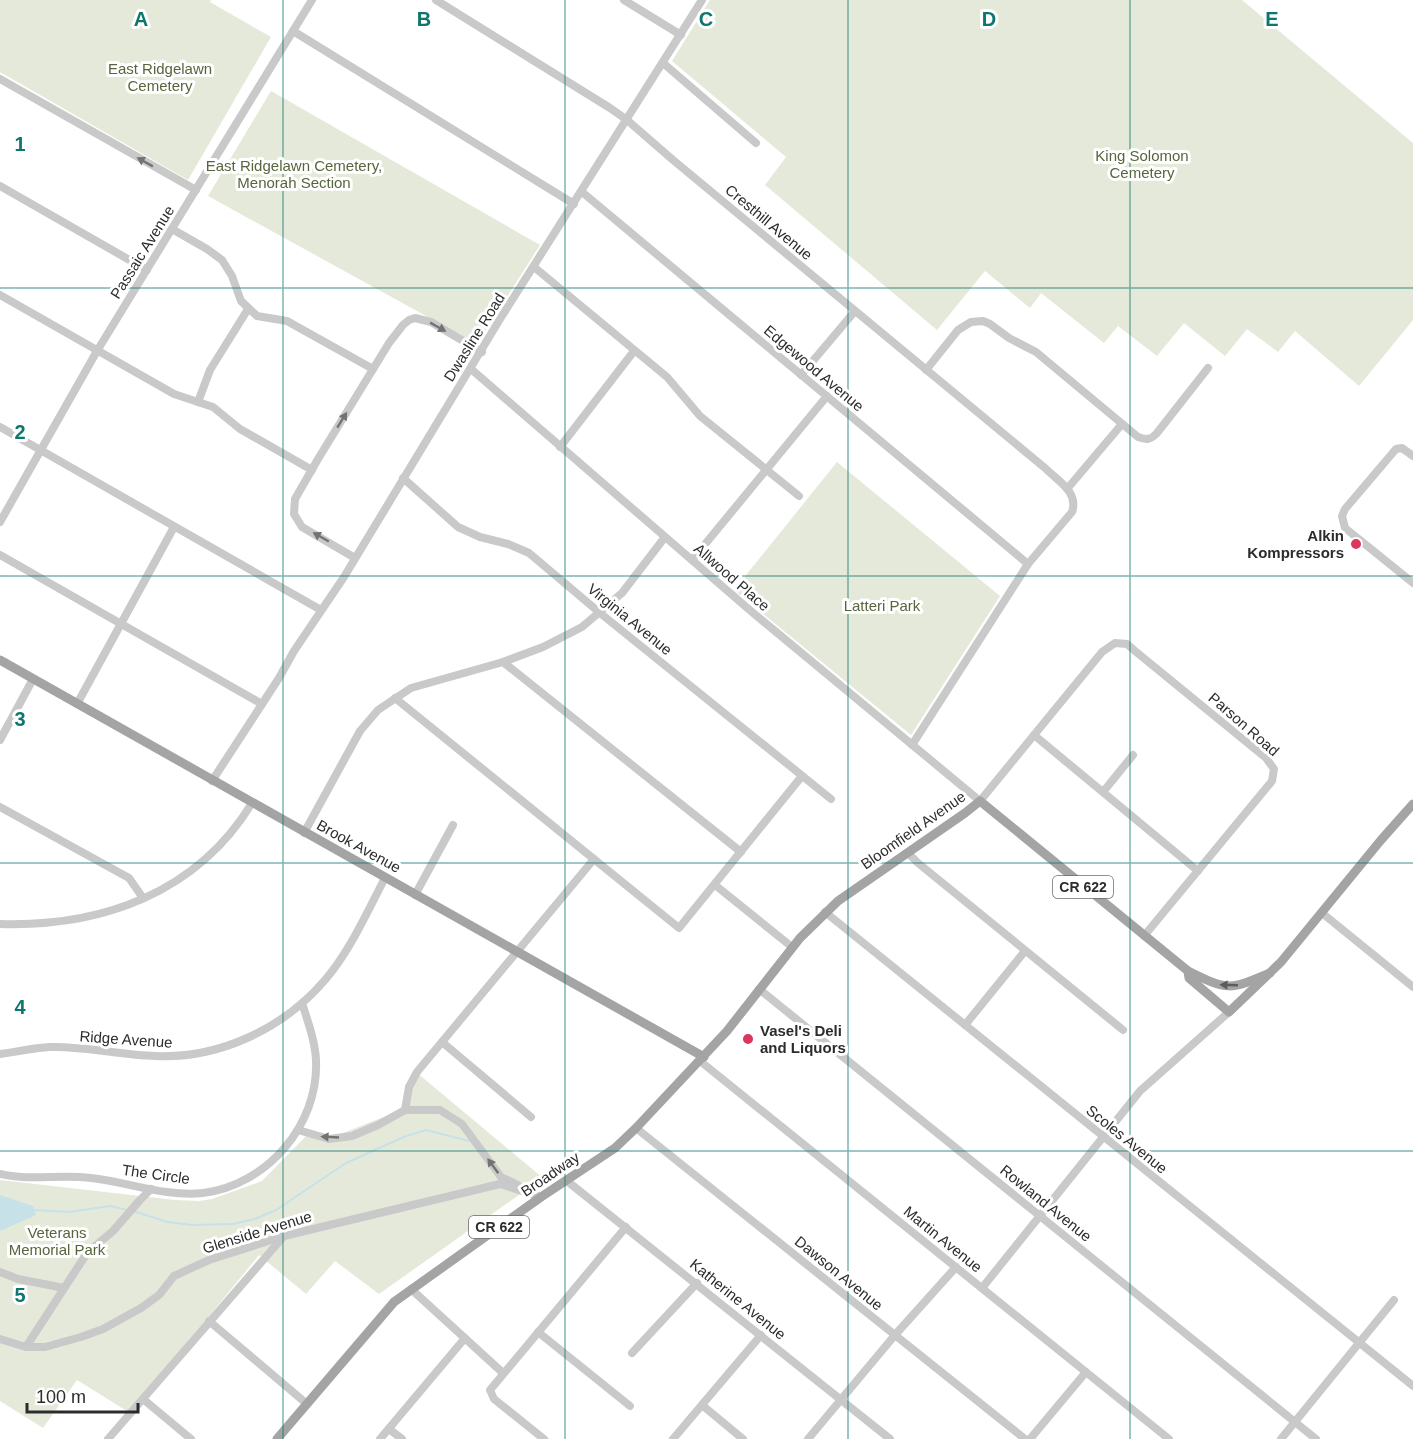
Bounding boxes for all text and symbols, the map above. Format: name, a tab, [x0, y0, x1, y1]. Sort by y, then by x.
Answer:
text: A	[134, 8, 148, 30]
text: B	[417, 8, 431, 30]
text: C	[699, 8, 713, 30]
text: D	[982, 8, 996, 30]
text: E	[1265, 8, 1279, 30]
park label: East Ridgelawn Cemetery	[108, 60, 212, 94]
text: 1	[14, 133, 26, 155]
park label: King Solomon Cemetery	[1095, 147, 1189, 181]
one-way arrow	[136, 157, 153, 167]
park label: East Ridgelawn Cemetery, Menorah Section	[206, 157, 382, 191]
street label: Cresthill Avenue	[722, 181, 816, 263]
street label: Passaic Avenue	[107, 202, 177, 302]
street label: Dwasline Road	[440, 290, 508, 384]
one-way arrow	[430, 321, 446, 332]
street label: Edgewood Avenue	[761, 321, 867, 415]
one-way arrow	[336, 412, 347, 428]
text: 2	[14, 421, 26, 443]
place label: Alkin Kompressors	[1247, 527, 1344, 561]
one-way arrow	[313, 532, 329, 543]
marker: Alkin Kompressors	[1349, 537, 1363, 551]
street label: Allwood Place	[691, 540, 773, 614]
street label: Virginia Avenue	[584, 580, 676, 658]
park label: Latteri Park	[844, 597, 921, 614]
street label: Parson Road	[1205, 689, 1283, 759]
text: 3	[14, 708, 26, 730]
street label: Bloomfield Avenue	[857, 787, 969, 873]
street label: Brook Avenue	[314, 816, 404, 876]
road number: CR 622	[1053, 876, 1113, 898]
one-way arrow	[1219, 981, 1238, 990]
text: 4	[14, 996, 26, 1018]
place label: Vasel's Deli and Liquors	[760, 1022, 846, 1056]
street label: Ridge Avenue	[79, 1027, 173, 1051]
marker: Vasel's Deli and Liquors	[741, 1032, 755, 1046]
street label: Scoles Avenue	[1083, 1101, 1171, 1177]
one-way arrow	[320, 1132, 339, 1141]
street label: Broadway	[518, 1148, 583, 1200]
one-way arrow	[487, 1158, 499, 1174]
street label: The Circle	[121, 1161, 191, 1187]
street label: Rowland Avenue	[997, 1161, 1095, 1245]
street label: Martin Avenue	[900, 1202, 986, 1276]
street label: Glenside Avenue	[200, 1207, 314, 1257]
road number: CR 622	[469, 1216, 529, 1238]
park label: Veterans Memorial Park	[9, 1224, 106, 1258]
street label: Dawson Avenue	[792, 1232, 886, 1314]
street label: Katherine Avenue	[687, 1255, 789, 1343]
text: 5	[14, 1284, 26, 1306]
scale bar	[27, 1376, 138, 1414]
text: 100 m	[36, 1387, 86, 1407]

